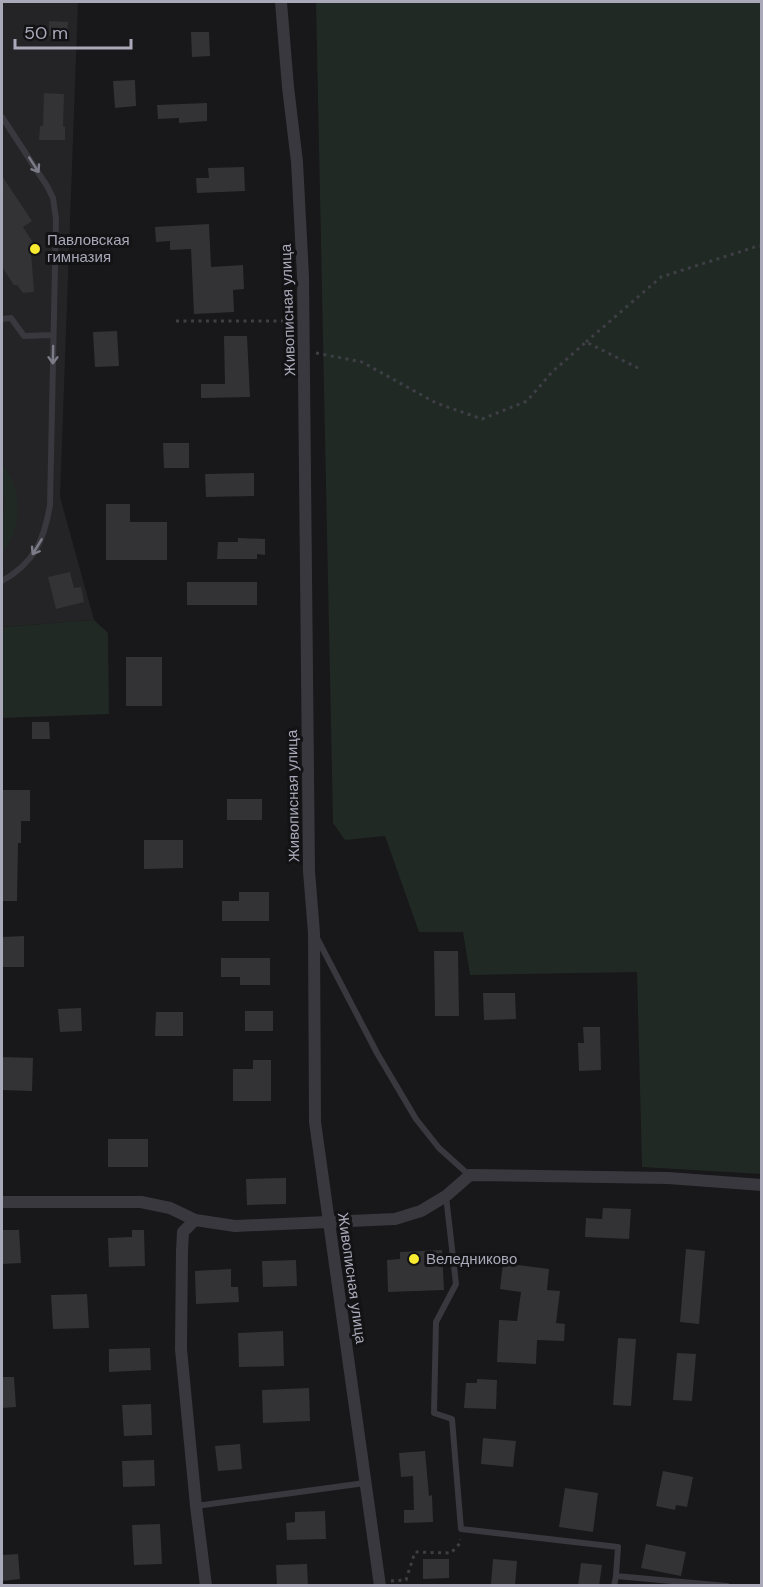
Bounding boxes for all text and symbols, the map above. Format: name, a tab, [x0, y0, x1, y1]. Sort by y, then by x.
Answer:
scale bar	[15, 12, 130, 50]
text: 50 m	[24, 21, 68, 45]
one-way arrow	[27, 157, 40, 174]
place label: Павловская гимназия	[47, 230, 130, 267]
marker: Павловская гимназия	[28, 242, 42, 256]
street label: Живописная улица	[276, 243, 300, 376]
one-way arrow	[47, 344, 59, 364]
one-way arrow	[30, 538, 42, 555]
street label: Живописная улица	[282, 729, 304, 862]
street label: Живописная улица	[333, 1211, 371, 1346]
place label: Веледниково	[426, 1249, 517, 1269]
marker: Веледниково	[407, 1252, 421, 1266]

